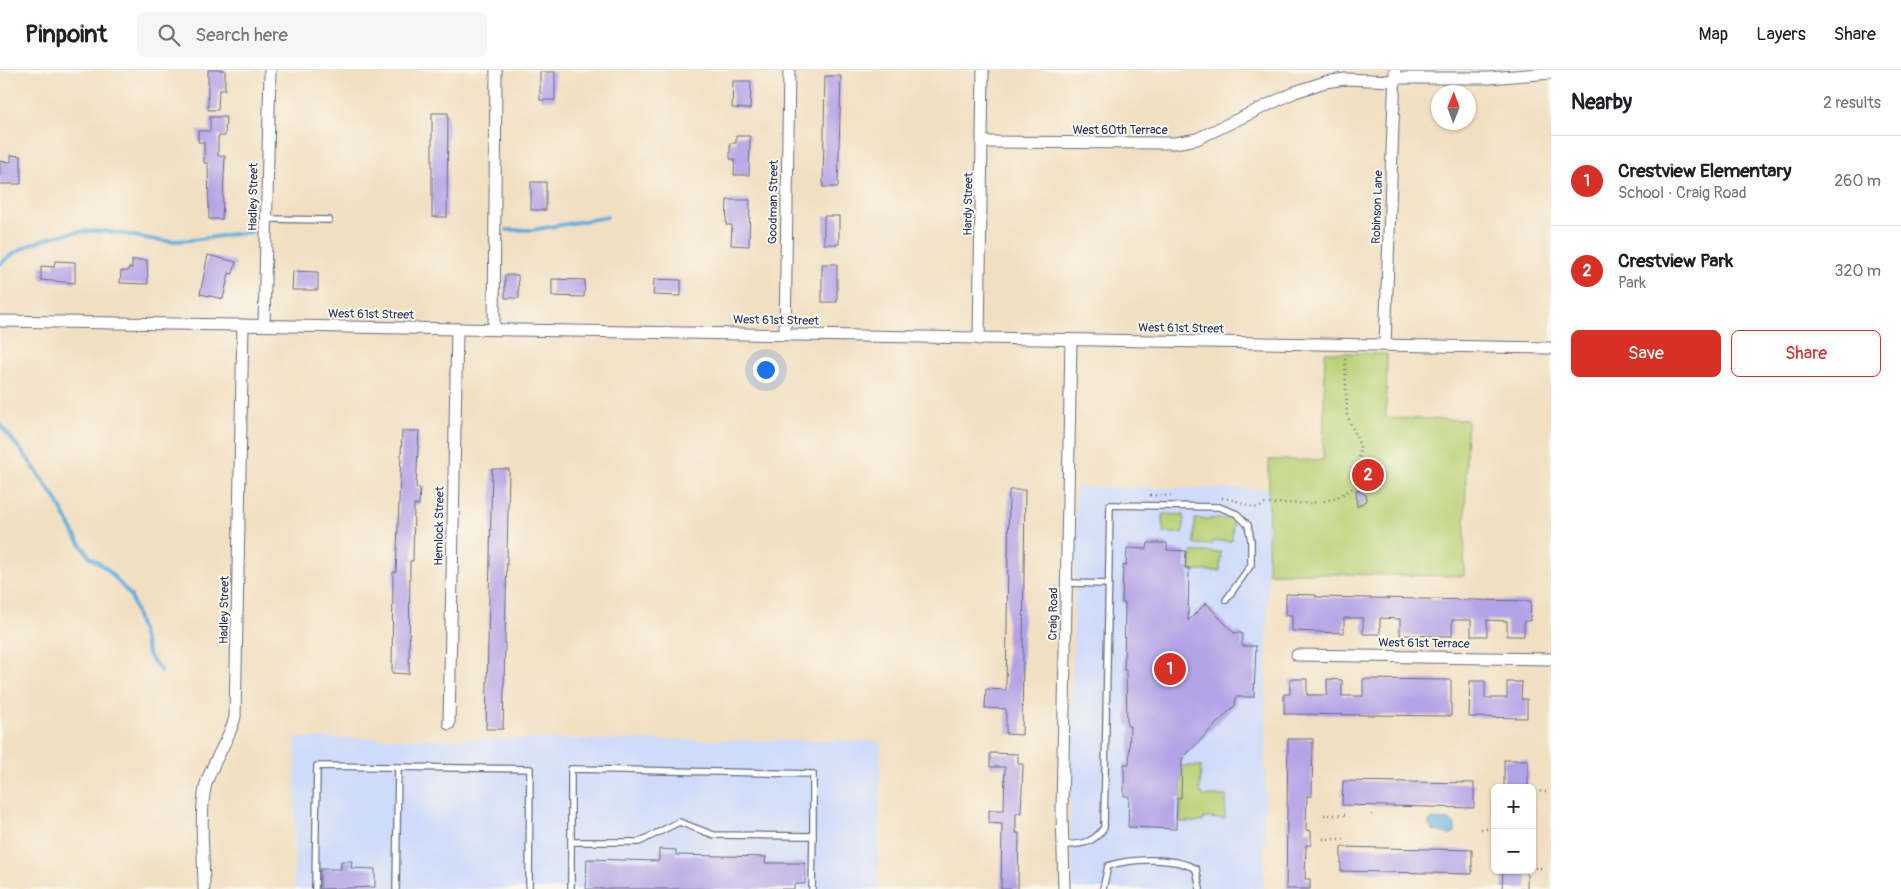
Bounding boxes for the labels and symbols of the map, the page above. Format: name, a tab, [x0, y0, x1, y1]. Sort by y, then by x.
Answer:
north arrow	[1431, 85, 1476, 130]
street label: West 60th Terrace	[1072, 123, 1168, 138]
street label: Goodman Street	[765, 159, 782, 244]
street label: Hadley Street	[245, 163, 262, 231]
street label: Robinson Lane	[1369, 170, 1386, 244]
street label: Hardy Street	[960, 172, 977, 236]
street label: West 61st Street	[328, 306, 414, 323]
street label: West 61st Street	[733, 312, 819, 329]
street label: West 61st Street	[1138, 320, 1224, 337]
your location	[753, 357, 779, 383]
pin: 2	[1352, 456, 1384, 494]
street label: Hemlock Street	[431, 486, 448, 566]
street label: Hadley Street	[216, 576, 233, 644]
street label: Craig Road	[1046, 587, 1061, 641]
street label: West 61st Terrace	[1378, 635, 1470, 652]
pin: 1	[1154, 650, 1186, 688]

